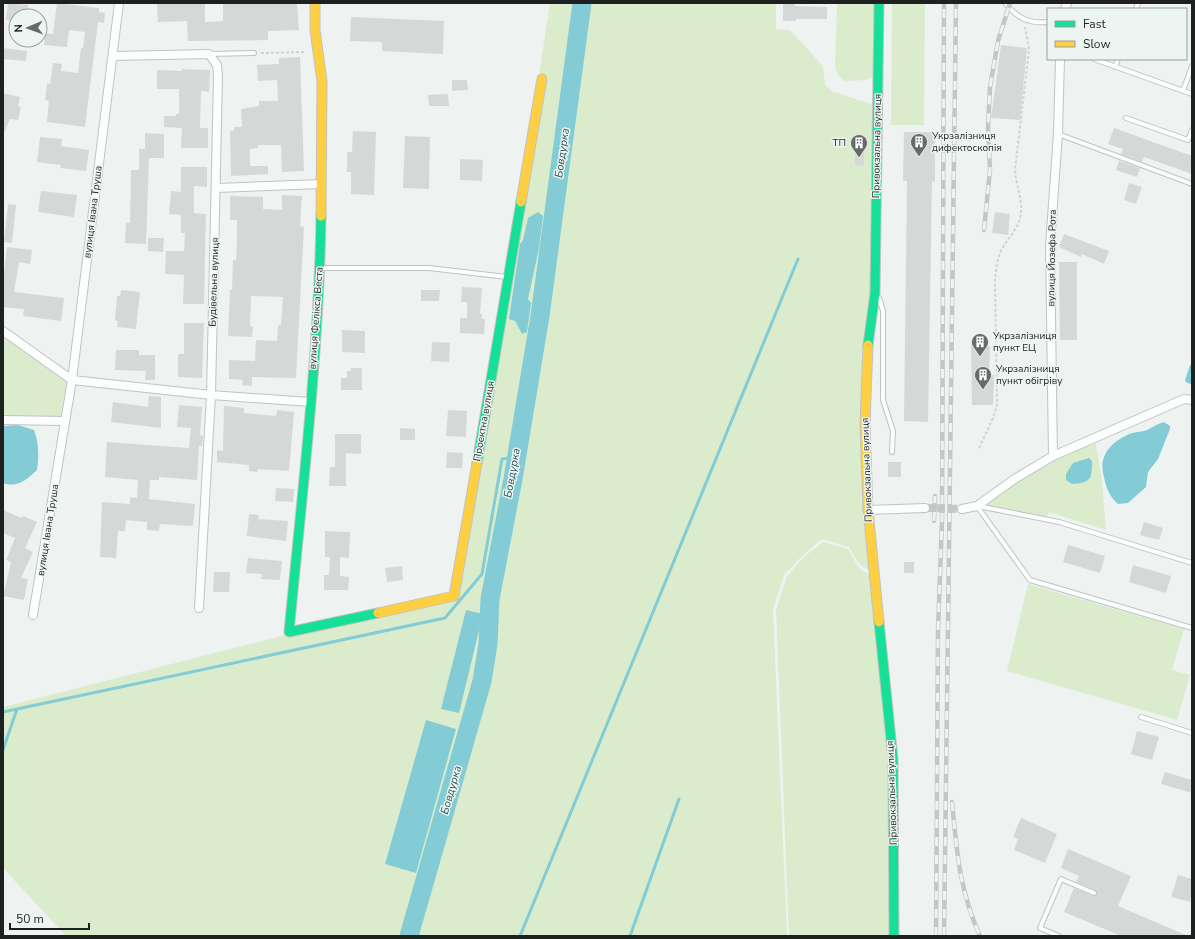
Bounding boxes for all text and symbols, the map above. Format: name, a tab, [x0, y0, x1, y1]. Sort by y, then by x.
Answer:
north arrow	[8, 8, 48, 48]
legend	[1047, 8, 1187, 60]
text: Fast	[1083, 16, 1106, 32]
text: N	[11, 24, 26, 33]
text: Slow	[1083, 36, 1111, 52]
street label: Привокзальна вулиця	[869, 94, 885, 198]
water label: Бовдурка	[551, 127, 573, 179]
place label: Укрзалізниця дифектоскопія	[931, 129, 1002, 155]
building icon: Укрзалізниця дифектоскопія	[909, 132, 929, 157]
building icon: ТП	[849, 133, 869, 158]
place label: ТП	[832, 136, 846, 150]
street label: вулиця Івана Труша	[80, 165, 106, 259]
street label: вулиця Йозефа Рота	[1044, 209, 1060, 307]
street label: Будівельна вулиця	[205, 237, 223, 327]
street label: вулиця Фелікса Веста	[305, 266, 327, 370]
place label: Укрзалізниця пункт ЕЦ	[992, 329, 1057, 355]
building icon: Укрзалізниця пункт ЕЦ	[970, 332, 990, 357]
place label: Укрзалізниця пункт обігріву	[995, 362, 1063, 388]
building icon: Укрзалізниця пункт обігріву	[973, 365, 993, 390]
street label: Проектна вулиця	[470, 380, 498, 462]
street label: Привокзальна вулиця	[858, 418, 876, 522]
water label: Бовдурка	[500, 447, 524, 499]
street label: вулиця Івана Труша	[34, 483, 62, 577]
street label: Привокзальна вулиця	[883, 741, 901, 845]
water label: Бовдурка	[437, 764, 465, 816]
scale bar	[10, 905, 89, 931]
text: 50 m	[16, 911, 44, 927]

